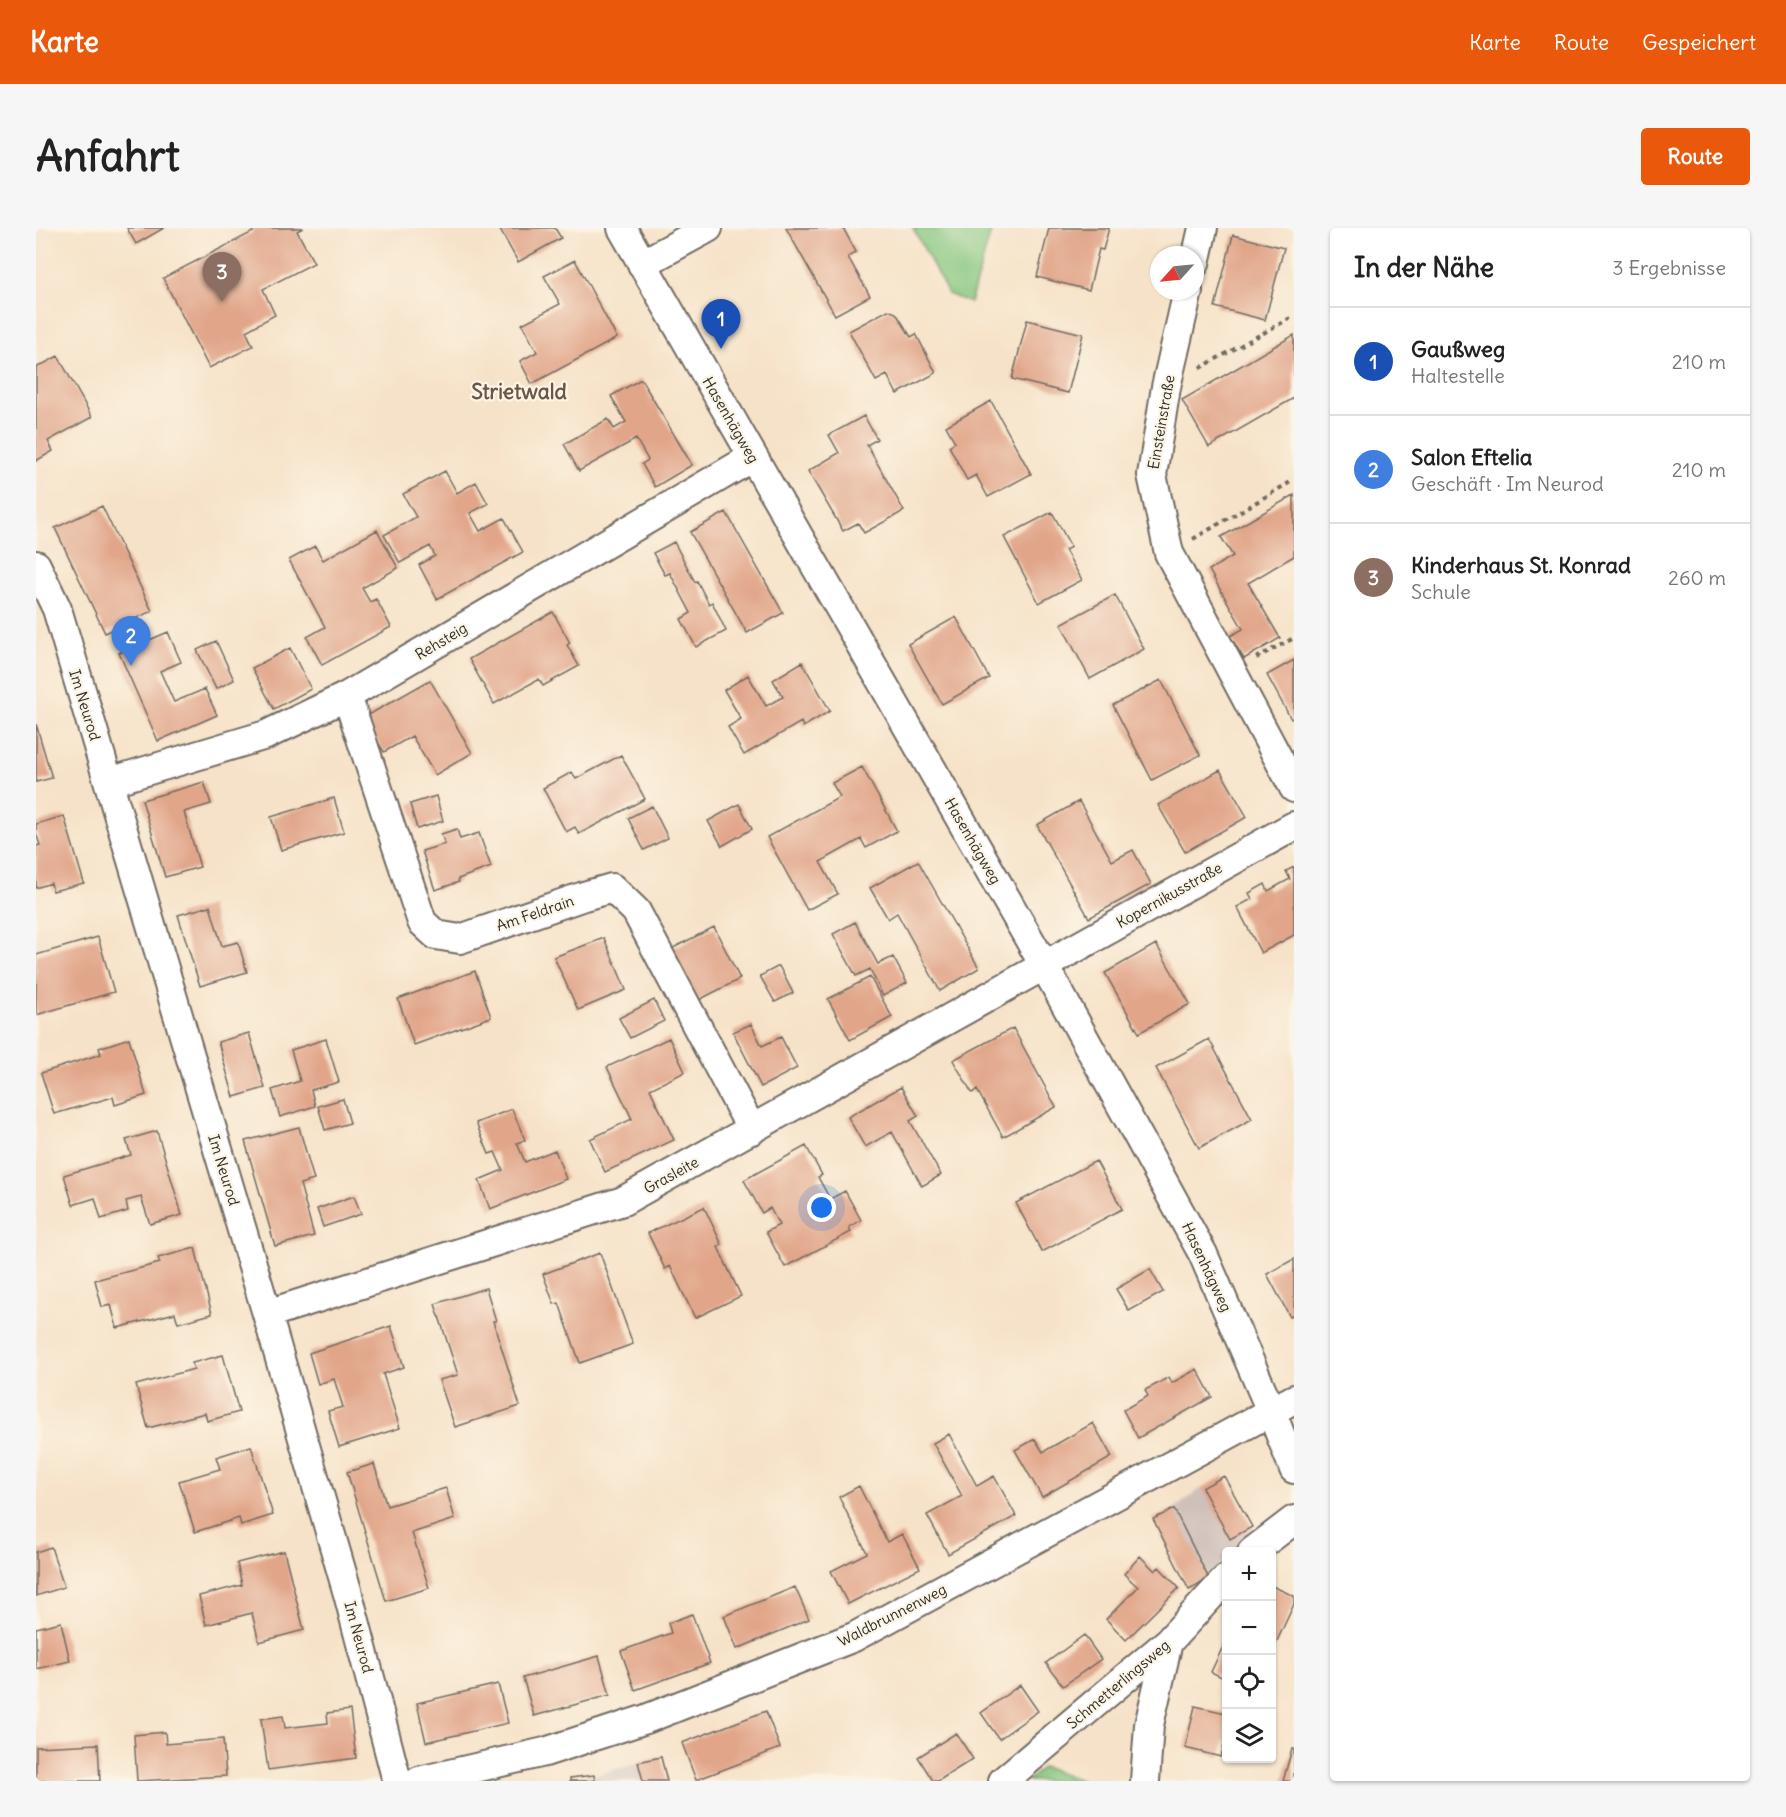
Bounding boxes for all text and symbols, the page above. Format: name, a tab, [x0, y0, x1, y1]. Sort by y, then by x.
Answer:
text: Karte	[30, 24, 99, 60]
text: Karte	[1469, 29, 1521, 56]
text: Route	[1554, 29, 1609, 56]
text: Gespeichert	[1642, 29, 1756, 56]
button: Route	[1641, 128, 1750, 185]
text: Anfahrt	[36, 130, 180, 182]
north arrow	[1150, 246, 1204, 300]
text: In der Nähe	[1354, 251, 1494, 284]
pin: 3	[202, 253, 242, 302]
text: 3 Ergebnisse	[1612, 255, 1726, 280]
pin: 1	[702, 300, 740, 349]
text: Gaußweg	[1411, 335, 1505, 363]
text: 1	[1370, 349, 1377, 374]
text: 210 m	[1672, 349, 1726, 374]
text: Haltestelle	[1411, 363, 1505, 388]
street label: Hasenhägweg	[699, 373, 763, 467]
street label: Einsteinstraße	[1143, 373, 1179, 471]
district label: Strietwald	[471, 378, 567, 405]
text: Salon Eftelia	[1411, 443, 1532, 471]
text: 2	[1368, 457, 1379, 482]
text: 210 m	[1672, 457, 1726, 482]
text: Geschäft · Im Neurod	[1411, 471, 1604, 496]
text: Kinderhaus St. Konrad	[1411, 551, 1631, 579]
text: 3	[1368, 565, 1379, 590]
text: 260 m	[1668, 565, 1726, 590]
text: Schule	[1411, 579, 1471, 604]
pin: 2	[112, 616, 151, 666]
street label: Rehsteig	[411, 618, 471, 664]
street label: Im Neurod	[65, 667, 105, 743]
street label: Hasenhägweg	[941, 794, 1005, 888]
street label: Kopernikusstraße	[1113, 858, 1225, 932]
street label: Am Feldrain	[494, 891, 577, 935]
street label: Im Neurod	[204, 1132, 244, 1208]
street label: Grasleite	[640, 1152, 702, 1198]
your location	[807, 1193, 836, 1222]
street label: Hasenhägweg	[1178, 1219, 1236, 1315]
map controls	[1222, 1547, 1276, 1763]
button: +	[1222, 1547, 1276, 1601]
street label: Waldbrunnenweg	[835, 1579, 949, 1651]
street label: Im Neurod	[340, 1599, 378, 1675]
button: −	[1222, 1601, 1276, 1655]
street label: Schmetterlingsweg	[1063, 1635, 1173, 1733]
button: locate	[1222, 1655, 1276, 1709]
button: layers	[1222, 1709, 1276, 1763]

